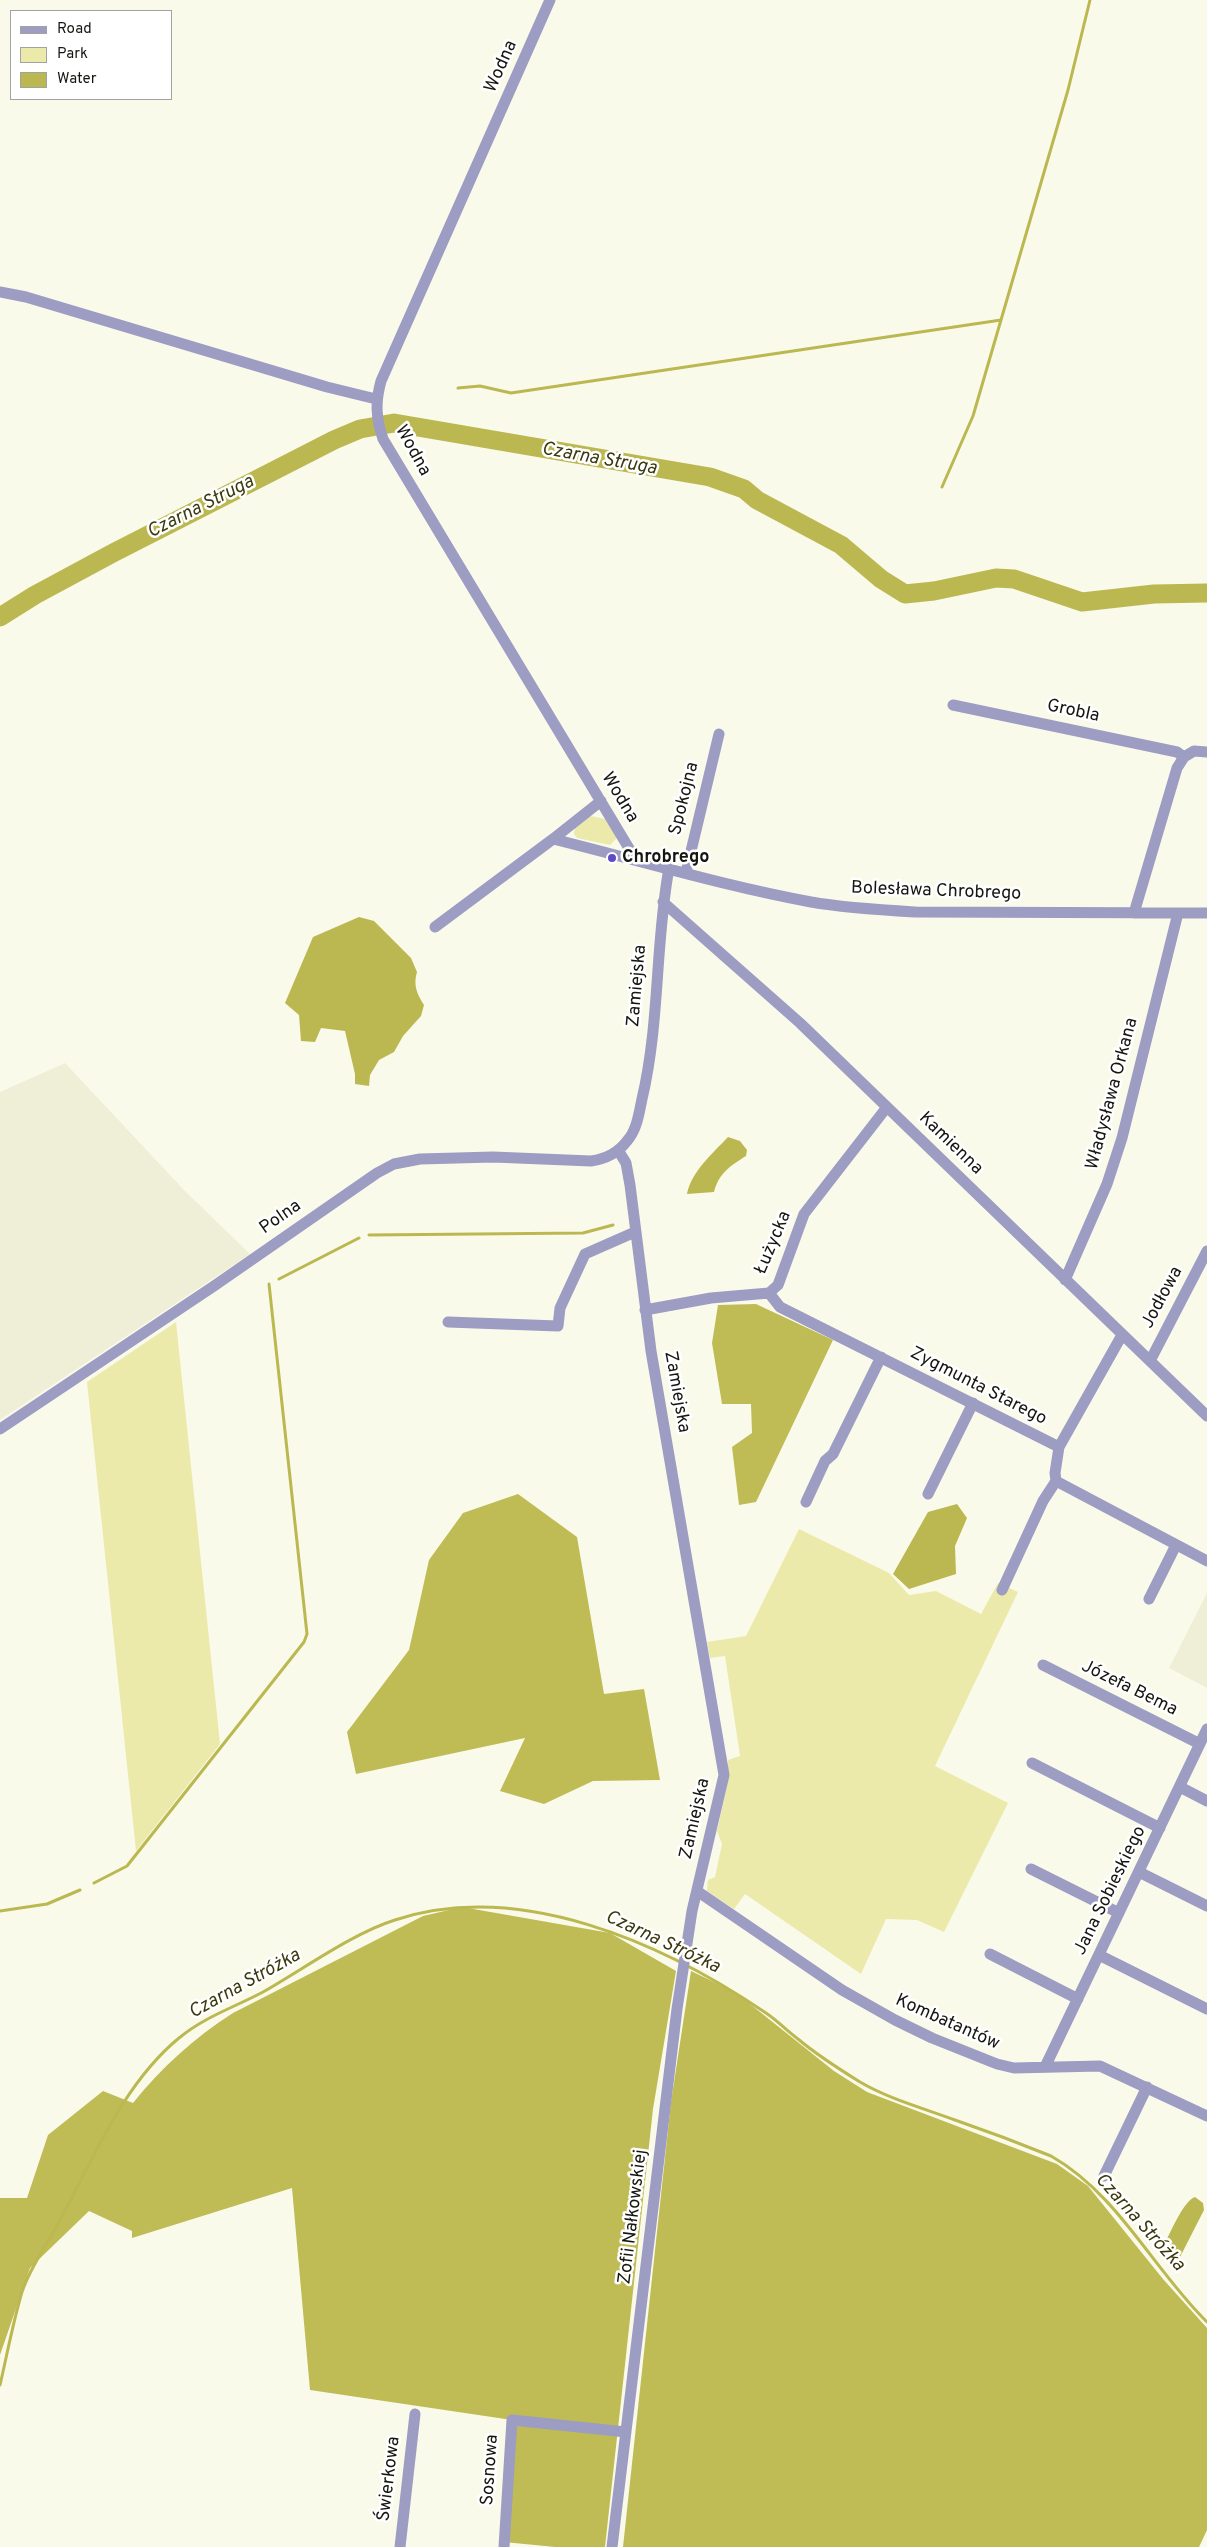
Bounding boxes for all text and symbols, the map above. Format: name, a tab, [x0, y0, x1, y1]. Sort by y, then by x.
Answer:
legend	[10, 10, 172, 100]
text: Road	[57, 20, 92, 39]
street label: Wodna	[481, 38, 523, 96]
text: Park	[57, 45, 88, 64]
text: Water	[57, 70, 96, 89]
street label: Wodna	[389, 422, 435, 480]
water label: Czarna Struga	[540, 439, 658, 481]
water label: Czarna Struga	[144, 471, 258, 545]
street label: Grobla	[1045, 696, 1101, 728]
street label: Spokojna	[665, 760, 705, 838]
street label: Wodna	[596, 769, 642, 827]
place label: Chrobrego	[622, 847, 710, 869]
marker: Chrobrego	[606, 852, 618, 864]
street label: Bolesława Chrobrego	[850, 878, 1022, 906]
street label: Zamiejska	[624, 944, 652, 1028]
street label: Władysława Orkana	[1082, 1016, 1144, 1172]
street label: Kamienna	[913, 1108, 987, 1180]
street label: Polna	[256, 1196, 306, 1240]
street label: Łużycka	[751, 1208, 797, 1278]
street label: Jodłowa	[1138, 1263, 1188, 1333]
street label: Zygmunta Starego	[906, 1343, 1050, 1431]
street label: Zamiejska	[658, 1350, 694, 1434]
street label: Józefa Bema	[1077, 1656, 1181, 1722]
street label: Zamiejska	[676, 1776, 716, 1862]
street label: Jana Sobieskiego	[1070, 1823, 1152, 1959]
water label: Czarna Stróżka	[601, 1906, 723, 1980]
water label: Czarna Stróżka	[185, 1945, 305, 2025]
street label: Kombatantów	[891, 1990, 1003, 2056]
street label: Zofii Nałkowskiej	[615, 2148, 653, 2286]
water label: Czarna Stróżka	[1089, 2169, 1189, 2277]
street label: Sosnowa	[478, 2434, 504, 2506]
street label: Świerkowa	[374, 2435, 406, 2523]

